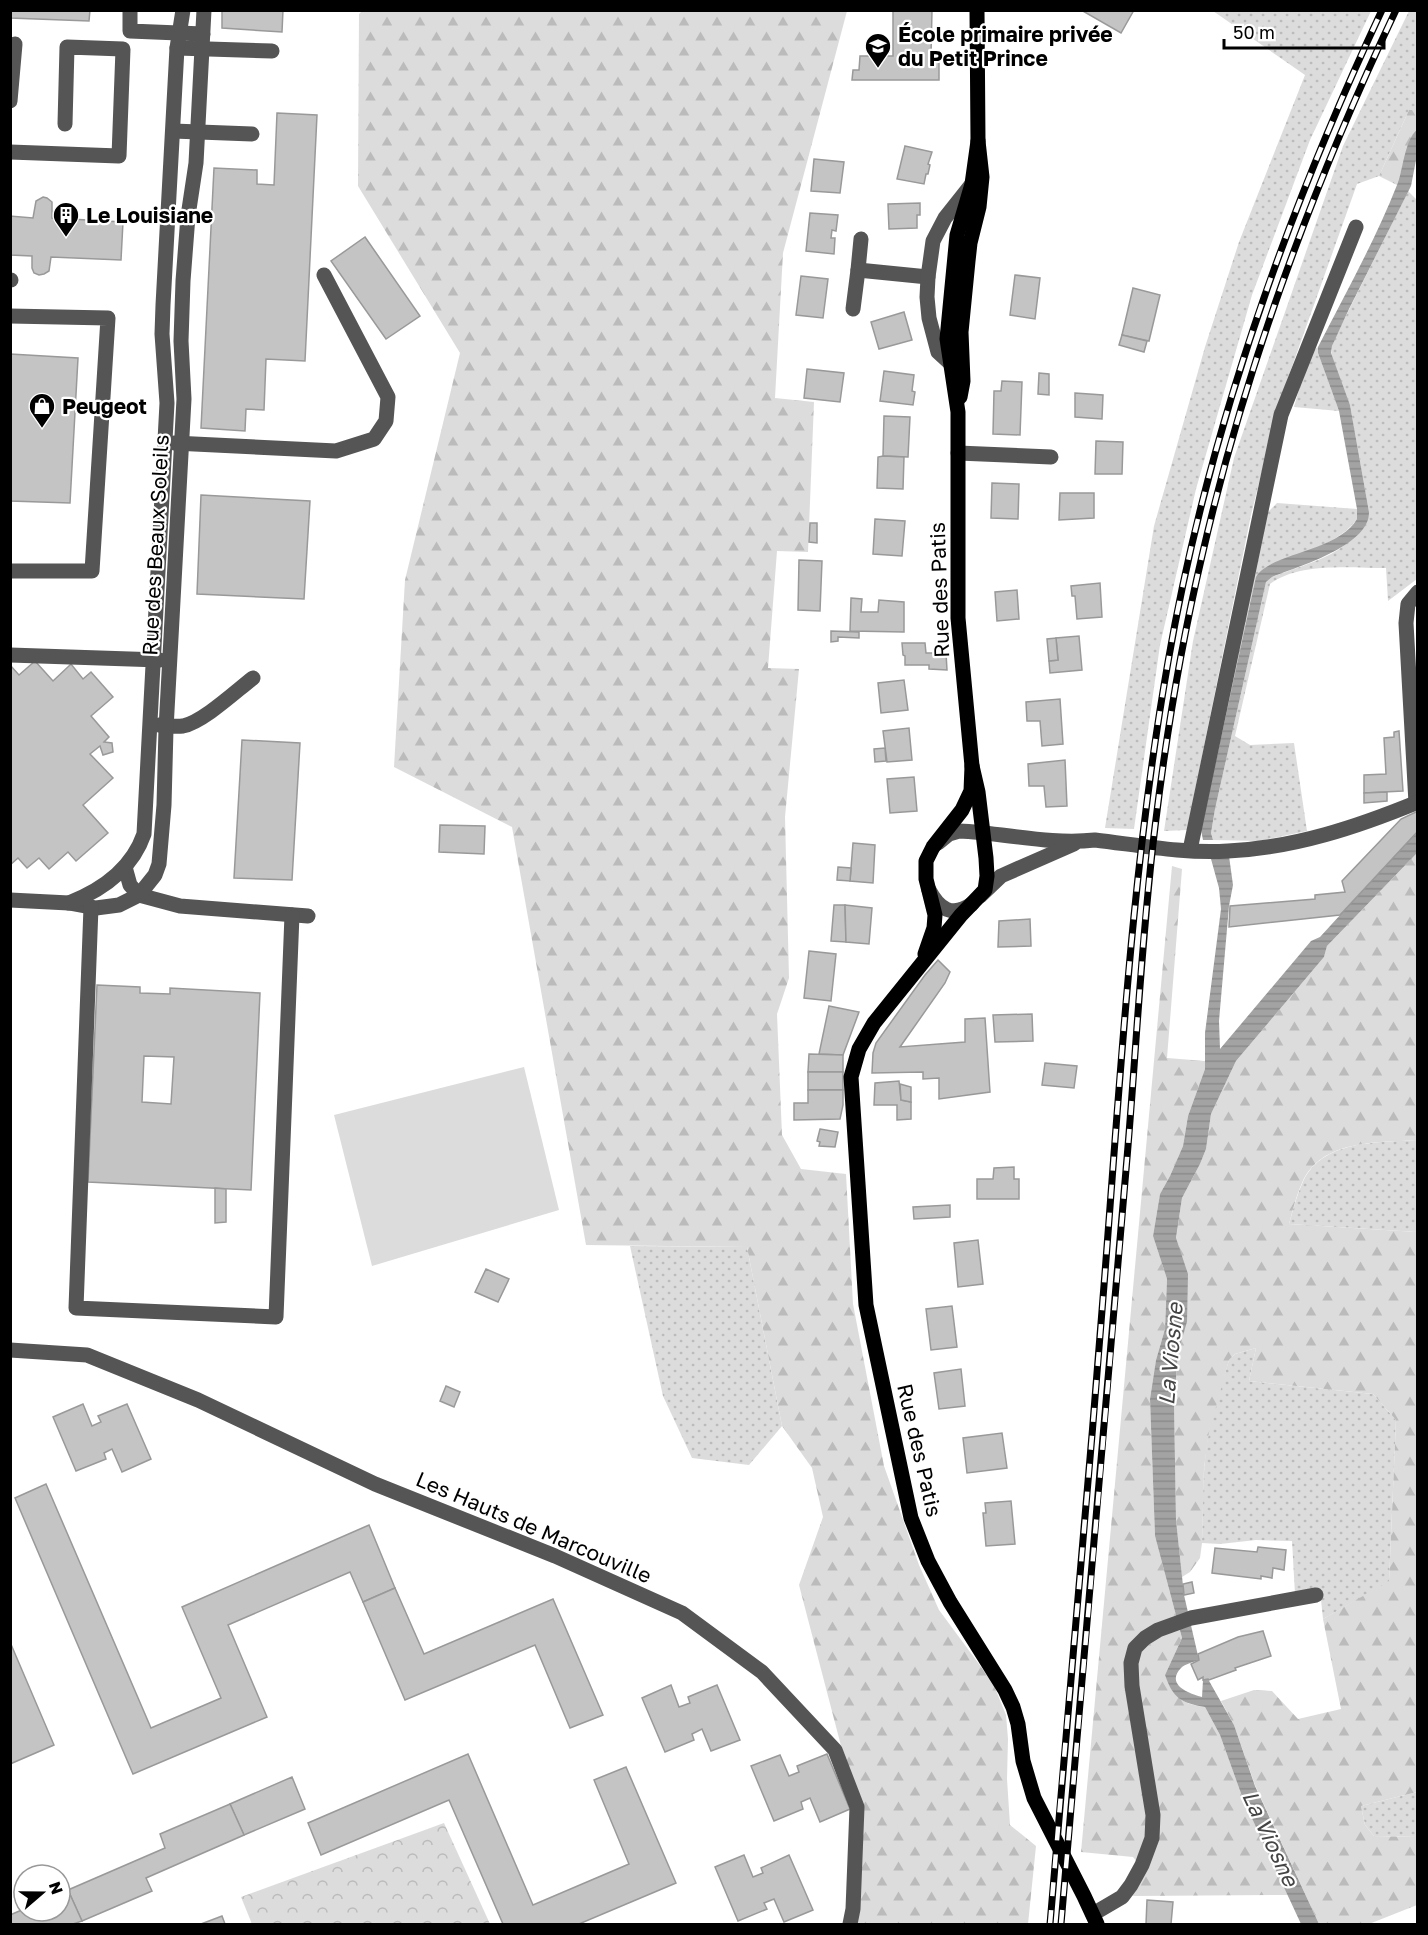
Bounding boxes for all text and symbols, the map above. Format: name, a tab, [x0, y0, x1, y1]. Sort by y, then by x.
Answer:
scale bar	[1224, 12, 1384, 50]
place label: École primaire privée du Petit Prince	[898, 21, 1113, 71]
text: 50 m	[1233, 21, 1275, 43]
school or university icon: École primaire privée du Petit Prince	[863, 31, 893, 69]
building icon: Le Louisiane	[51, 200, 81, 238]
place label: Le Louisiane	[86, 202, 213, 228]
shop icon: Peugeot	[27, 391, 57, 429]
place label: Peugeot	[62, 393, 147, 419]
street label: Rue des Beaux Soleils	[136, 434, 174, 656]
street label: Rue des Patis	[924, 522, 954, 658]
water label: La Viosne	[1152, 1300, 1188, 1406]
street label: Rue des Patis	[892, 1381, 948, 1519]
street label: Les Hauts de Marcouville	[412, 1466, 656, 1588]
water label: La Viosne	[1237, 1786, 1306, 1892]
north arrow	[12, 1863, 72, 1923]
text: N	[45, 1879, 68, 1897]

